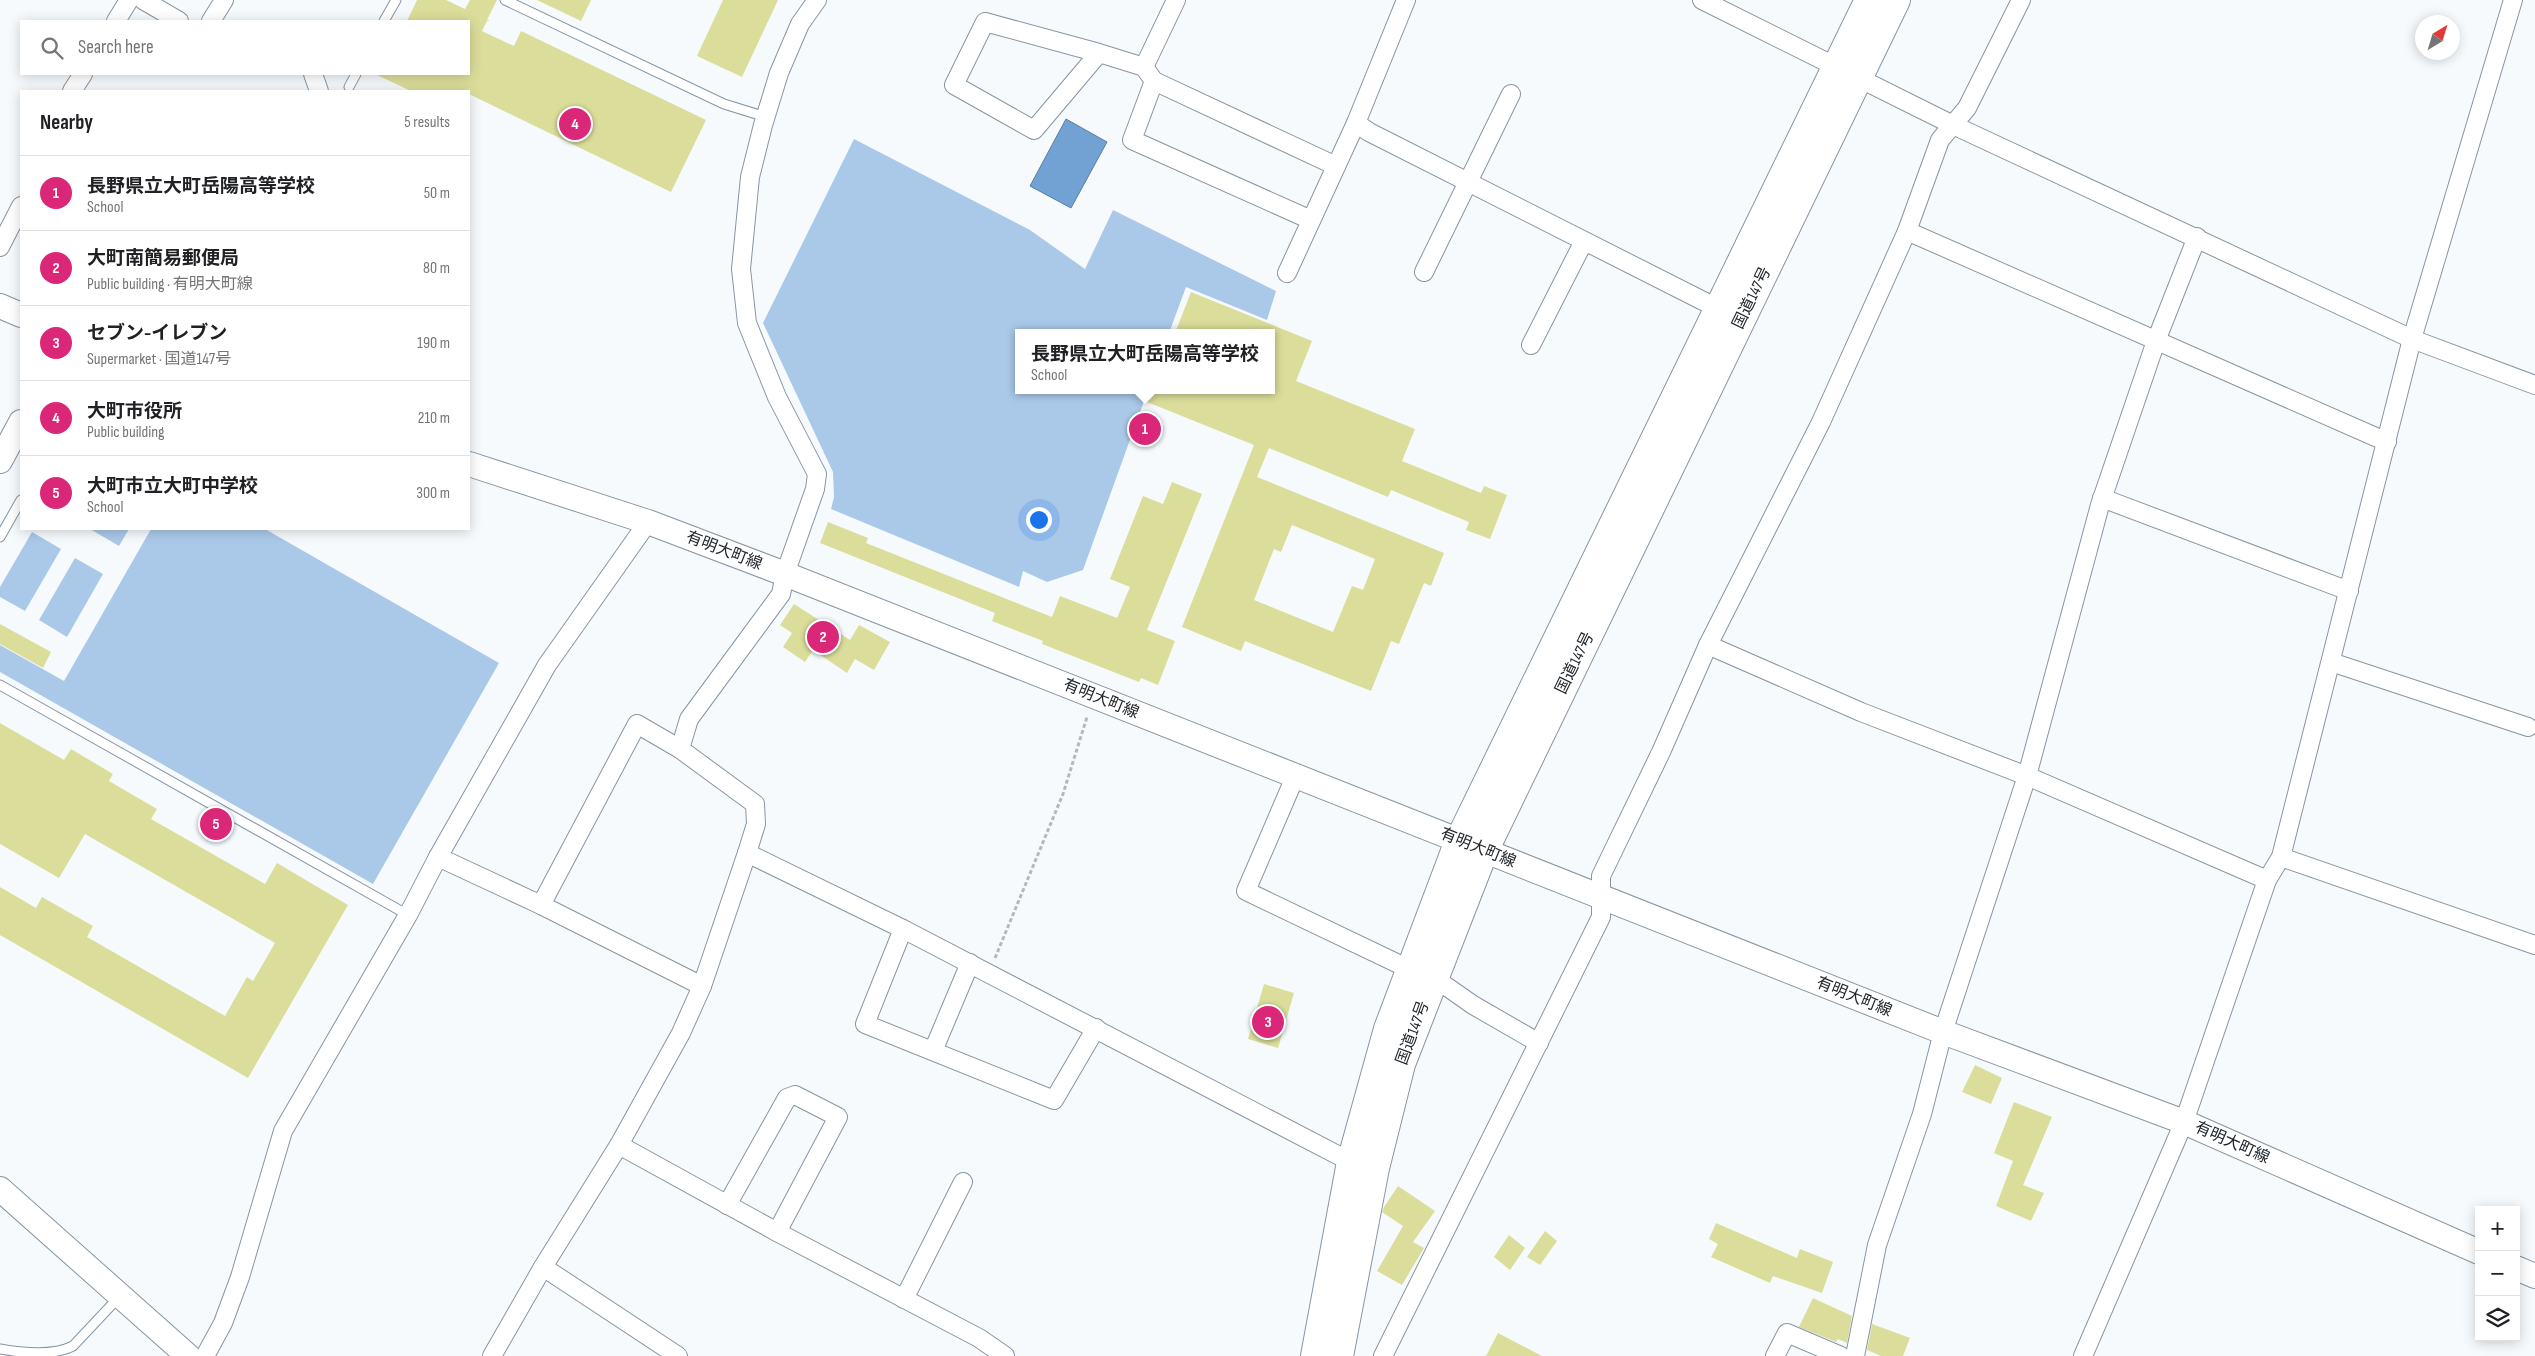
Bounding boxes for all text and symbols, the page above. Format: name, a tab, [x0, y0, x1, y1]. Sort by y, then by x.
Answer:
north arrow	[2415, 15, 2460, 60]
search box	[20, 20, 470, 75]
icon: search	[38, 34, 66, 62]
text: Search here	[78, 36, 154, 59]
pin: 4	[559, 105, 591, 143]
text: Nearby	[40, 110, 93, 135]
text: 5 results	[404, 113, 450, 132]
text: 長野県立大町岳陽高等学校	[87, 175, 315, 198]
text: 1	[53, 184, 59, 203]
text: 50 m	[424, 184, 450, 203]
text: School	[87, 198, 123, 217]
text: 大町南簡易郵便局	[87, 247, 239, 270]
text: 2	[52, 259, 60, 278]
text: 80 m	[423, 259, 450, 278]
street label: 国道147号	[1729, 264, 1775, 332]
text: Public building · 有明大町線	[87, 275, 253, 294]
text: セブン-イレブン	[87, 322, 227, 345]
popup	[1015, 329, 1275, 394]
text: 3	[52, 334, 60, 353]
text: 190 m	[417, 334, 450, 353]
text: 長野県立大町岳陽高等学校	[1031, 343, 1259, 366]
text: Supermarket · 国道147号	[87, 350, 231, 369]
text: School	[1031, 366, 1067, 385]
text: 大町市役所	[87, 400, 182, 423]
text: 4	[52, 409, 60, 428]
text: 210 m	[418, 409, 450, 428]
pin: 1	[1129, 410, 1161, 448]
text: Public building	[87, 423, 164, 442]
text: 大町市立大町中学校	[87, 475, 258, 498]
text: 5	[52, 484, 60, 503]
text: 300 m	[416, 484, 450, 503]
text: School	[87, 498, 123, 517]
your location	[1026, 507, 1052, 533]
street label: 有明大町線	[683, 528, 765, 574]
pin: 2	[807, 618, 839, 656]
street label: 国道147号	[1552, 629, 1598, 697]
street label: 有明大町線	[1060, 675, 1142, 723]
pin: 5	[200, 805, 232, 843]
street label: 有明大町線	[1437, 824, 1519, 872]
street label: 有明大町線	[1813, 973, 1895, 1021]
street label: 国道147号	[1393, 998, 1433, 1068]
pin: 3	[1252, 1003, 1284, 1041]
street label: 有明大町線	[2192, 1118, 2272, 1168]
map controls	[2475, 1206, 2520, 1341]
button: +	[2475, 1206, 2520, 1251]
button: −	[2475, 1251, 2520, 1296]
button: layers	[2475, 1296, 2520, 1341]

